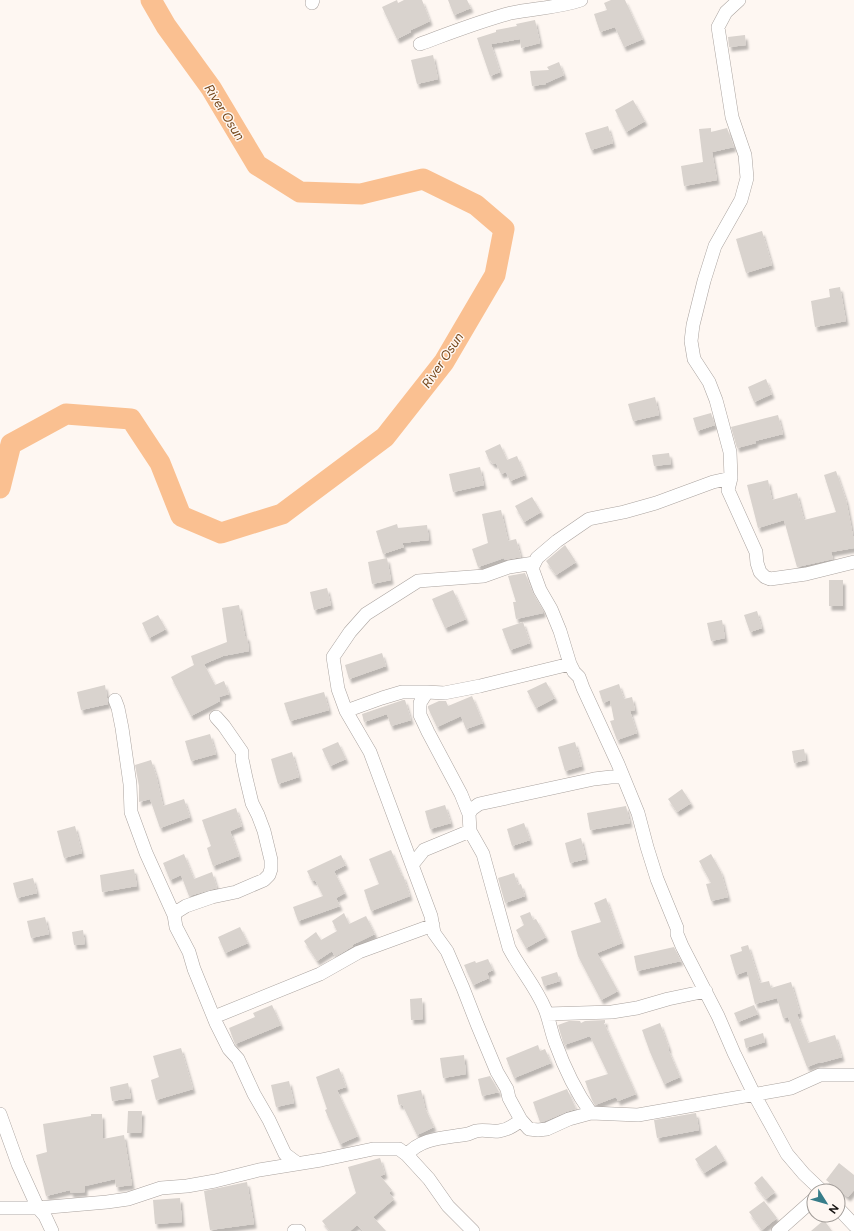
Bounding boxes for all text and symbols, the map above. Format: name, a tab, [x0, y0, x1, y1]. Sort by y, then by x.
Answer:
water label: River Osun	[201, 81, 248, 143]
water label: River Osun	[419, 330, 466, 391]
north arrow	[806, 1183, 846, 1223]
text: N	[826, 1201, 841, 1216]

